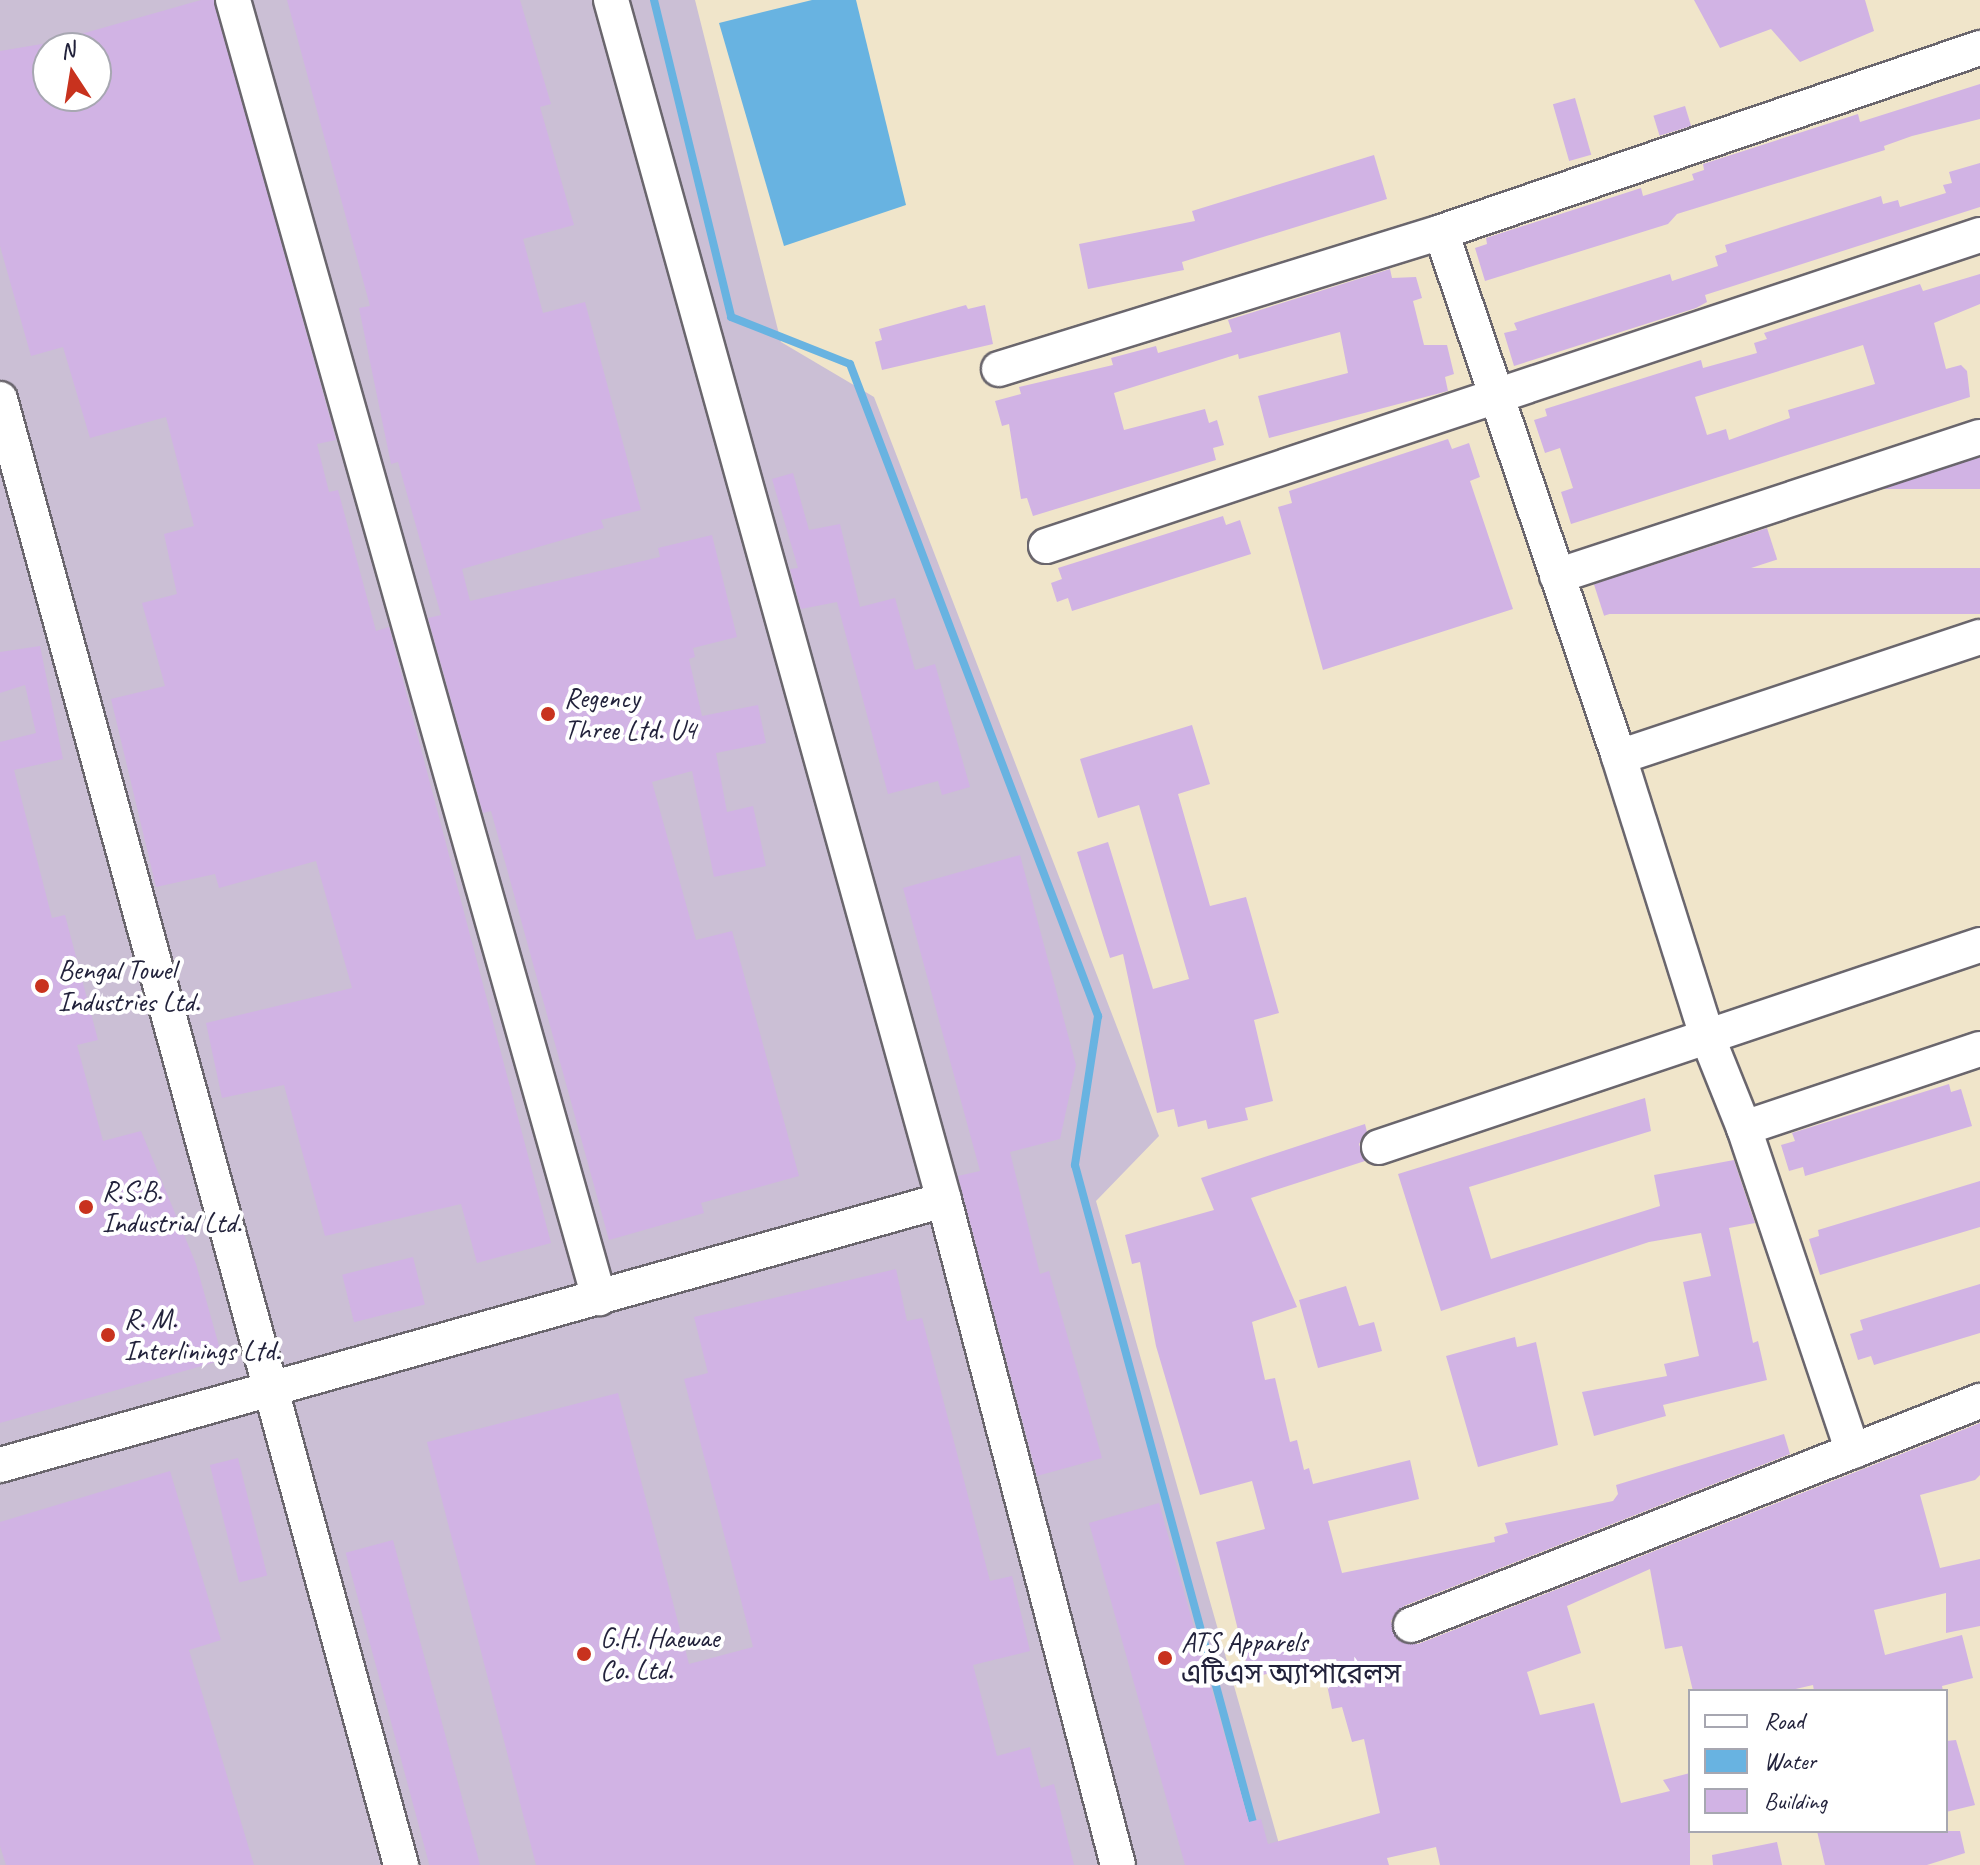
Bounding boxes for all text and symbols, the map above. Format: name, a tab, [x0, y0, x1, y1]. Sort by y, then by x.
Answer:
north arrow	[32, 32, 112, 112]
text: N	[58, 35, 77, 66]
place label: Regency Three Ltd. U4	[564, 681, 696, 747]
marker: Regency Three Ltd. U4	[539, 705, 557, 723]
place label: Bengal Towel Industries Ltd.	[58, 953, 200, 1019]
marker: Bengal Towel Industries Ltd.	[33, 977, 51, 995]
place label: R.S.B. Industrial Ltd.	[102, 1174, 241, 1240]
marker: R.S.B. Industrial Ltd.	[77, 1198, 95, 1216]
place label: R. M. Interlinings Ltd.	[124, 1302, 280, 1368]
marker: R. M. Interlinings Ltd.	[99, 1326, 117, 1344]
place label: G.H. Haewae Co. Ltd.	[600, 1621, 719, 1687]
place label: ATS Apparels এটিএস অ্যাপারেলস	[1181, 1625, 1401, 1691]
marker: G.H. Haewae Co. Ltd.	[575, 1645, 593, 1663]
marker: ATS Apparels এটিএস অ্যাপারেলস	[1156, 1649, 1174, 1667]
legend	[1688, 1689, 1948, 1833]
text: Road	[1764, 1706, 1804, 1736]
text: Water	[1764, 1746, 1816, 1776]
text: Building	[1764, 1786, 1827, 1816]

